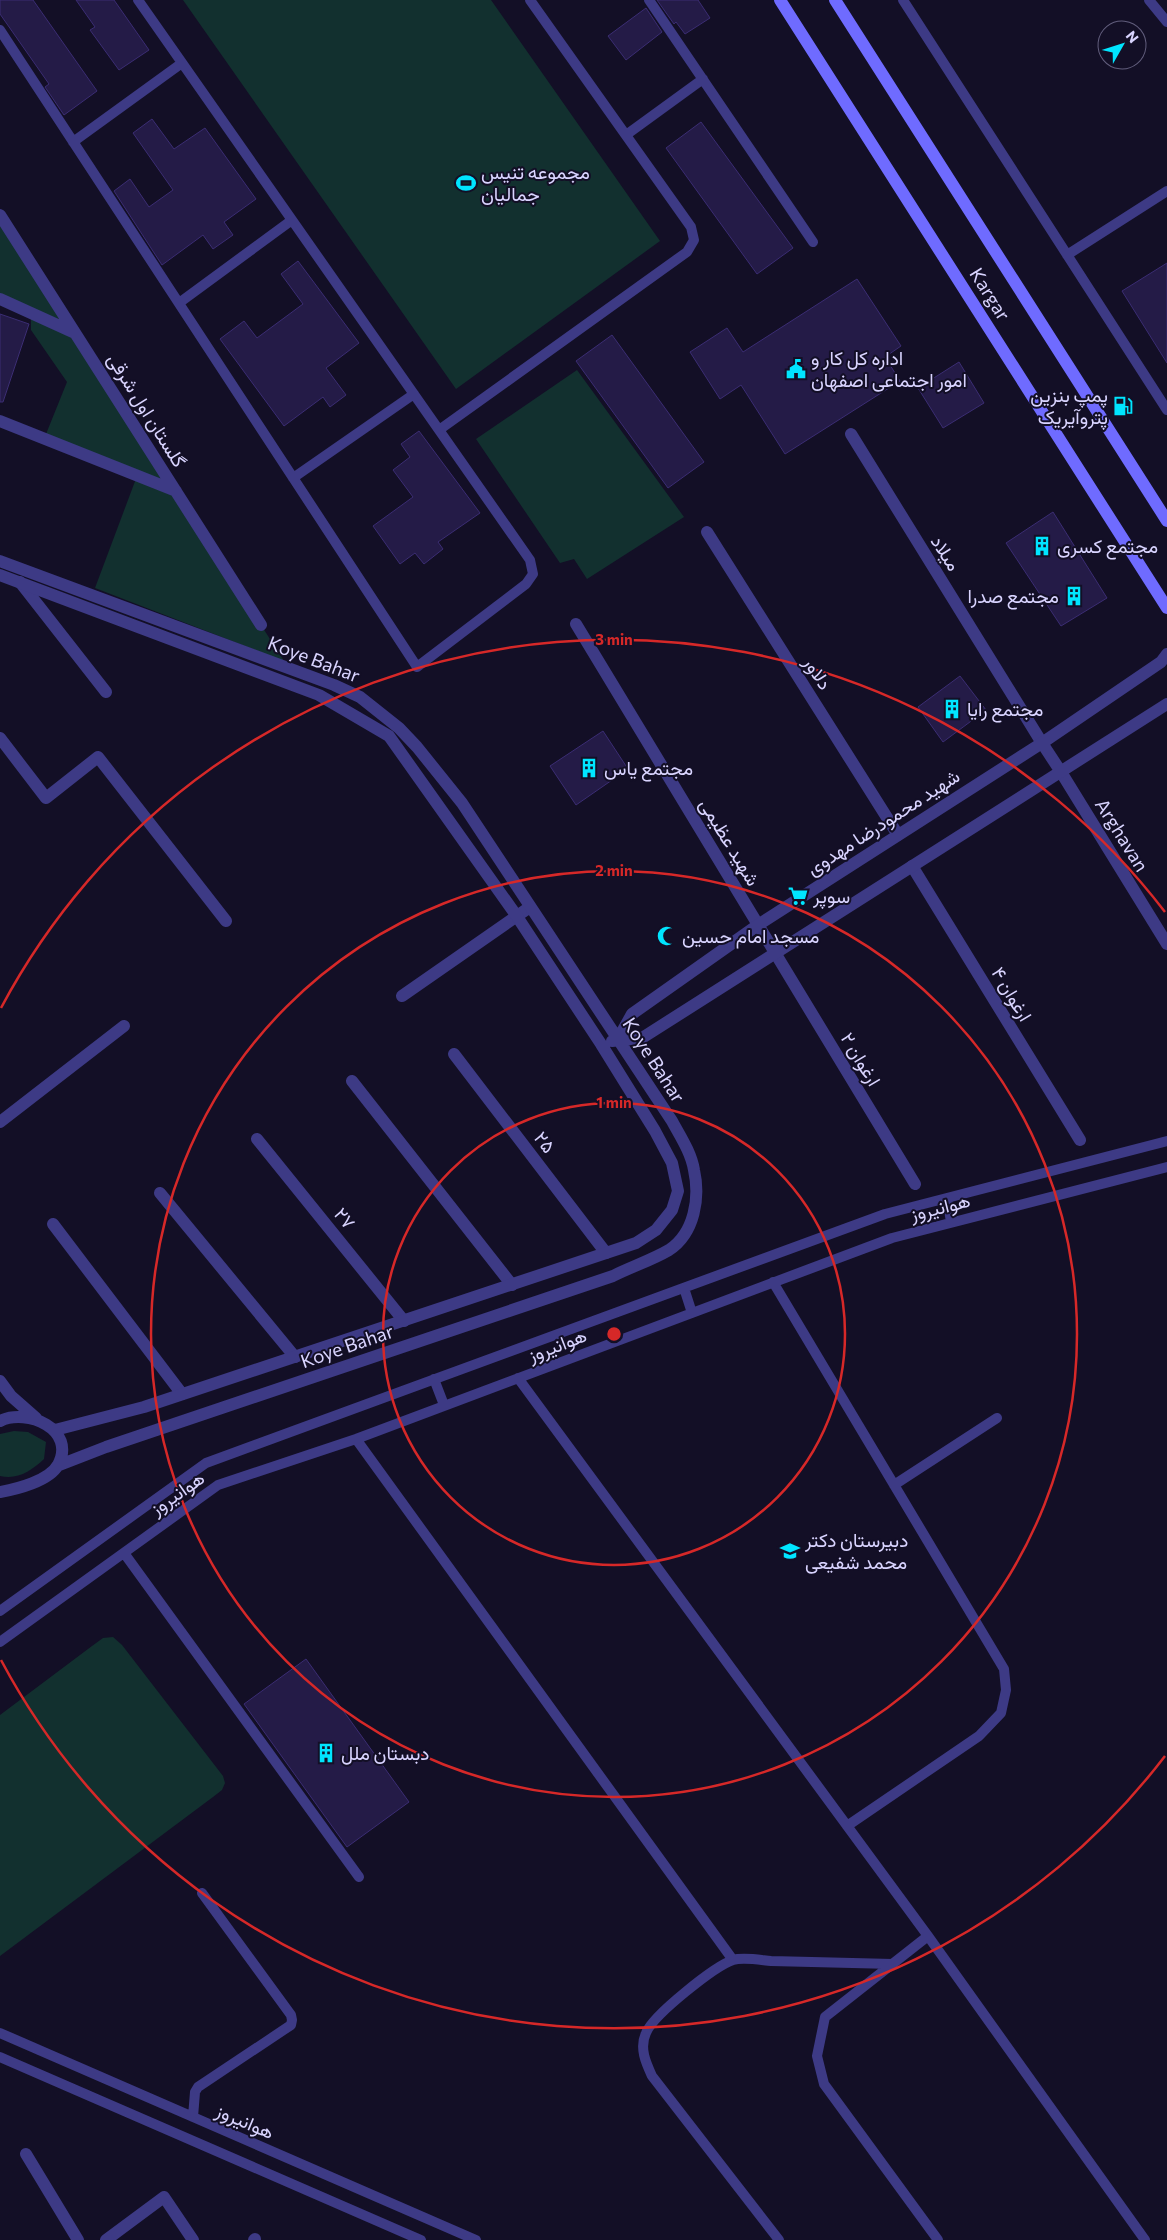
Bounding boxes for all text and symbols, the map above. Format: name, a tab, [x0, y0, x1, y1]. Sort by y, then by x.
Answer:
north arrow	[1097, 20, 1147, 70]
text: N	[1123, 27, 1142, 46]
place label: مجموعه تنیس جمالیان	[481, 160, 590, 206]
sports icon: مجموعه تنیس جمالیان	[455, 172, 477, 194]
street label: Kargar	[965, 263, 1016, 325]
place label: اداره کل کار و امور اجتماعی اصفهان	[811, 346, 967, 392]
street label: گلستان اول شرقی	[102, 349, 192, 471]
public building icon: اداره کل کار و امور اجتماعی اصفهان	[785, 358, 807, 380]
place label: پمپ بنزین پتروآیریک	[1030, 383, 1108, 431]
fuel station icon: پمپ بنزین پتروآیریک	[1112, 395, 1134, 417]
street label: میلاد	[926, 531, 966, 575]
place label: مجتمع کسری	[1057, 534, 1158, 560]
building icon: مجتمع کسری	[1031, 535, 1053, 557]
place label: مجتمع صدرا	[968, 584, 1059, 610]
building icon: مجتمع صدرا	[1063, 585, 1085, 607]
street label: Koye Bahar	[265, 630, 364, 687]
text: 3 min	[595, 630, 633, 648]
street label: دلاور	[798, 651, 837, 694]
place label: مجتمع رایا	[967, 697, 1043, 723]
building icon: مجتمع رایا	[941, 698, 963, 720]
place label: مجتمع یاس	[604, 756, 693, 782]
building icon: مجتمع یاس	[578, 757, 600, 779]
street label: شهید محمودرضا مهدوی	[802, 764, 964, 880]
street label: شهید عظیمی	[694, 794, 766, 890]
street label: Arghavan	[1091, 794, 1154, 876]
text: 2 min	[595, 861, 633, 879]
place label: سوپر	[812, 884, 850, 910]
supermarket icon: سوپر	[787, 885, 809, 907]
place label: مسجد امام حسین	[682, 924, 819, 949]
mosque icon: مسجد امام حسین	[656, 925, 678, 947]
street label: ارغوان ۴	[986, 962, 1038, 1026]
street label: Koye Bahar	[618, 1013, 691, 1107]
street label: ارغوان ۲	[836, 1028, 886, 1090]
text: 1 min	[596, 1093, 632, 1111]
street label: ۲۵	[530, 1126, 561, 1157]
street label: هوانیروز	[907, 1188, 973, 1226]
street label: ۲۷	[330, 1202, 361, 1233]
street label: Koye Bahar	[297, 1319, 397, 1372]
street label: هوانیروز	[523, 1323, 590, 1367]
centre of rings	[605, 1325, 623, 1343]
street label: هوانیروز	[144, 1466, 209, 1521]
place label: دبیرستان دکتر محمد شفیعی	[804, 1528, 908, 1574]
school or university icon: دبیرستان دکتر محمد شفیعی	[779, 1540, 801, 1562]
place label: دبستان ملل	[341, 1741, 429, 1765]
building icon: دبستان ملل	[315, 1742, 337, 1764]
street label: هوانیروز	[211, 2098, 278, 2144]

